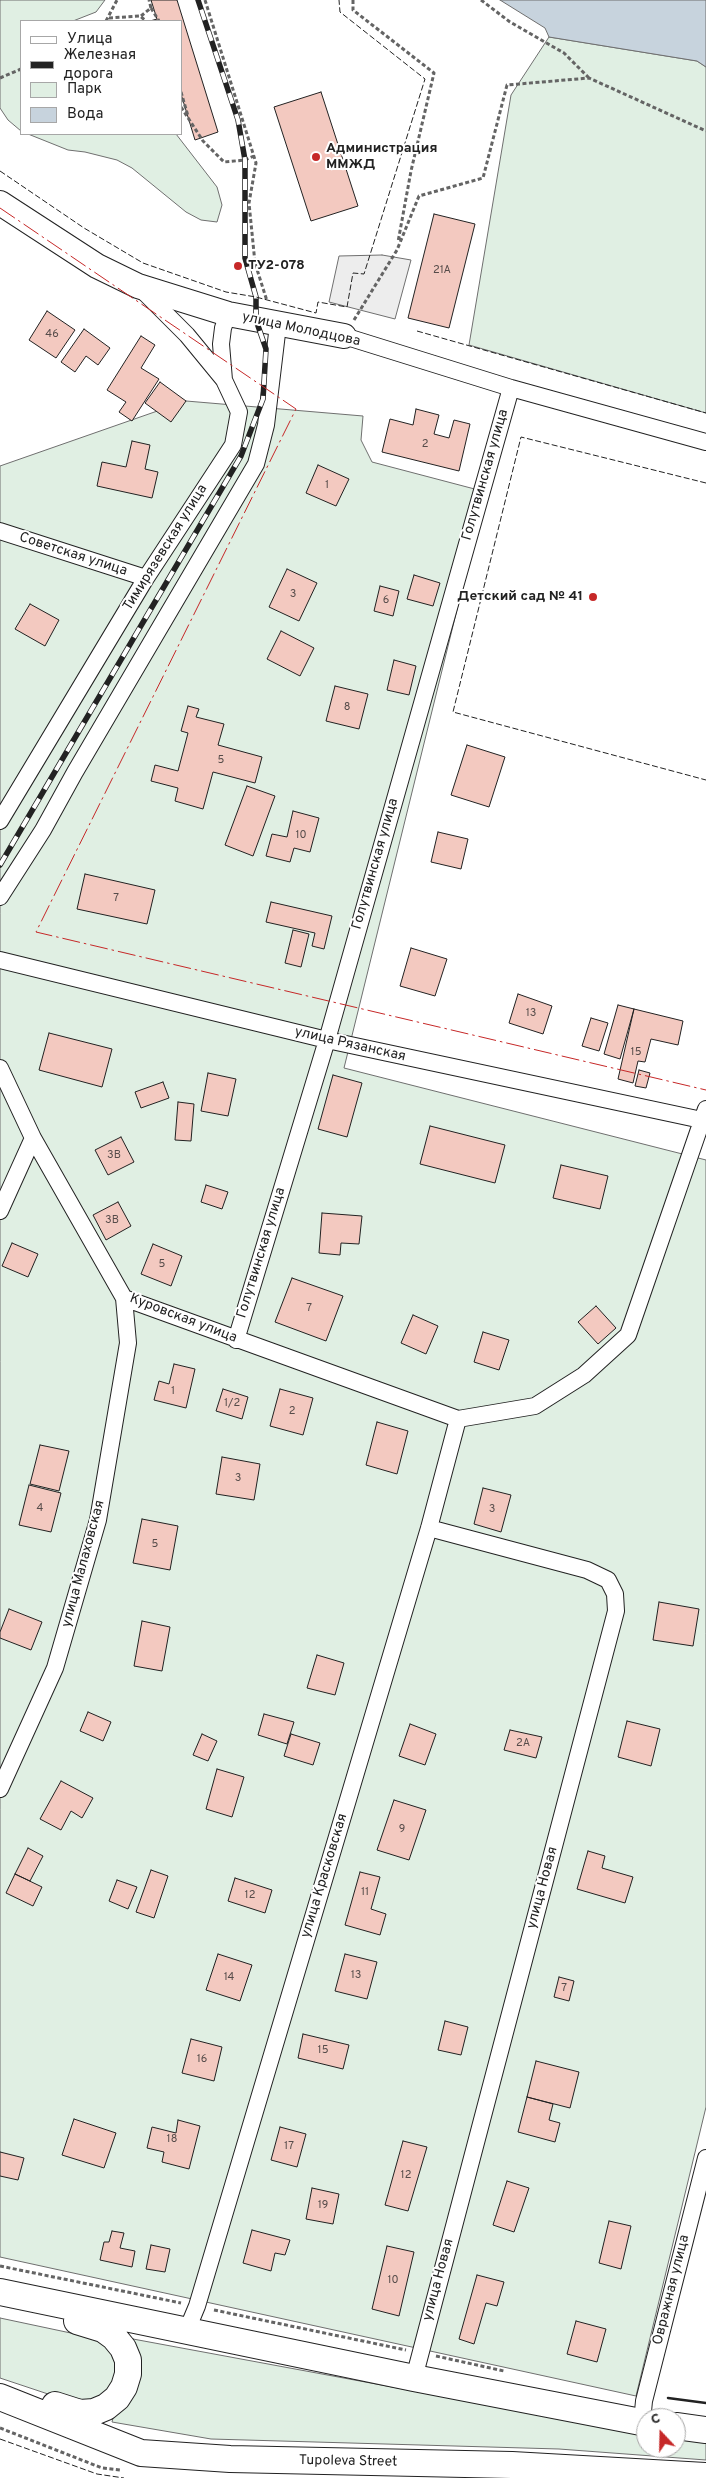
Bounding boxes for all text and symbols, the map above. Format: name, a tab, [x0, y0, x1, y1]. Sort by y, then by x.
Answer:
legend	[20, 20, 182, 135]
text: Улица	[67, 30, 112, 49]
text: Железная дорога	[64, 46, 136, 84]
text: Парк	[67, 80, 102, 99]
text: Вода	[67, 105, 103, 124]
place label: Администрация ММЖД	[326, 141, 438, 174]
marker: Администрация ММЖД	[310, 151, 322, 163]
place label: ТУ2-078	[248, 258, 305, 274]
marker: ТУ2-078	[232, 260, 244, 272]
house number: 21А	[433, 264, 451, 278]
street label: улица Молодцова	[240, 309, 362, 351]
house number: 46	[45, 328, 59, 342]
street label: Голутвинская улица	[459, 407, 513, 543]
house number: 2	[422, 438, 428, 452]
house number: 1	[325, 479, 329, 493]
street label: Тимирязевская улица	[120, 482, 212, 614]
street label: Советская улица	[17, 530, 129, 580]
house number: 3	[290, 588, 296, 602]
place label: Детский сад № 41	[457, 589, 583, 605]
marker: Детский сад № 41	[587, 591, 599, 603]
house number: 6	[383, 594, 389, 608]
house number: 8	[344, 701, 350, 715]
house number: 5	[218, 754, 224, 768]
street label: Голутвинская улица	[349, 796, 403, 932]
house number: 10	[295, 829, 307, 843]
house number: 7	[113, 892, 119, 906]
house number: 13	[526, 1007, 536, 1021]
street label: улица Рязанская	[293, 1024, 407, 1066]
house number: 15	[631, 1046, 641, 1060]
house number: 3В	[107, 1149, 121, 1163]
street label: Голутвинская улица	[234, 1186, 290, 1320]
house number: 3В	[105, 1214, 119, 1228]
house number: 5	[159, 1258, 165, 1272]
street label: Куровская улица	[127, 1291, 239, 1347]
house number: 7	[306, 1302, 312, 1316]
house number: 1	[171, 1385, 175, 1399]
house number: 1/2	[224, 1397, 240, 1411]
house number: 2	[289, 1405, 295, 1419]
house number: 3	[235, 1472, 241, 1486]
street label: улица Малаховская	[59, 1499, 109, 1629]
house number: 4	[37, 1502, 43, 1516]
house number: 3	[489, 1503, 495, 1517]
house number: 5	[152, 1538, 158, 1552]
house number: 2А	[516, 1737, 530, 1751]
street label: улица Красковская	[298, 1812, 352, 1940]
house number: 9	[399, 1823, 405, 1837]
street label: улица Новая	[524, 1845, 562, 1931]
house number: 11	[361, 1886, 369, 1900]
house number: 12	[245, 1889, 255, 1903]
house number: 13	[351, 1969, 361, 1983]
house number: 14	[224, 1971, 234, 1985]
house number: 7	[561, 1982, 567, 1996]
house number: 15	[318, 2044, 328, 2058]
house number: 16	[197, 2053, 207, 2067]
house number: 18	[167, 2133, 177, 2147]
house number: 17	[284, 2140, 294, 2154]
house number: 12	[401, 2169, 411, 2183]
house number: 19	[318, 2199, 328, 2213]
street label: Овражная улица	[650, 2233, 694, 2347]
street label: улица Новая	[420, 2237, 458, 2323]
house number: 10	[387, 2274, 399, 2288]
north arrow	[636, 2408, 686, 2458]
text: С	[649, 2410, 663, 2429]
street label: Tupoleva Street	[299, 2453, 397, 2471]

